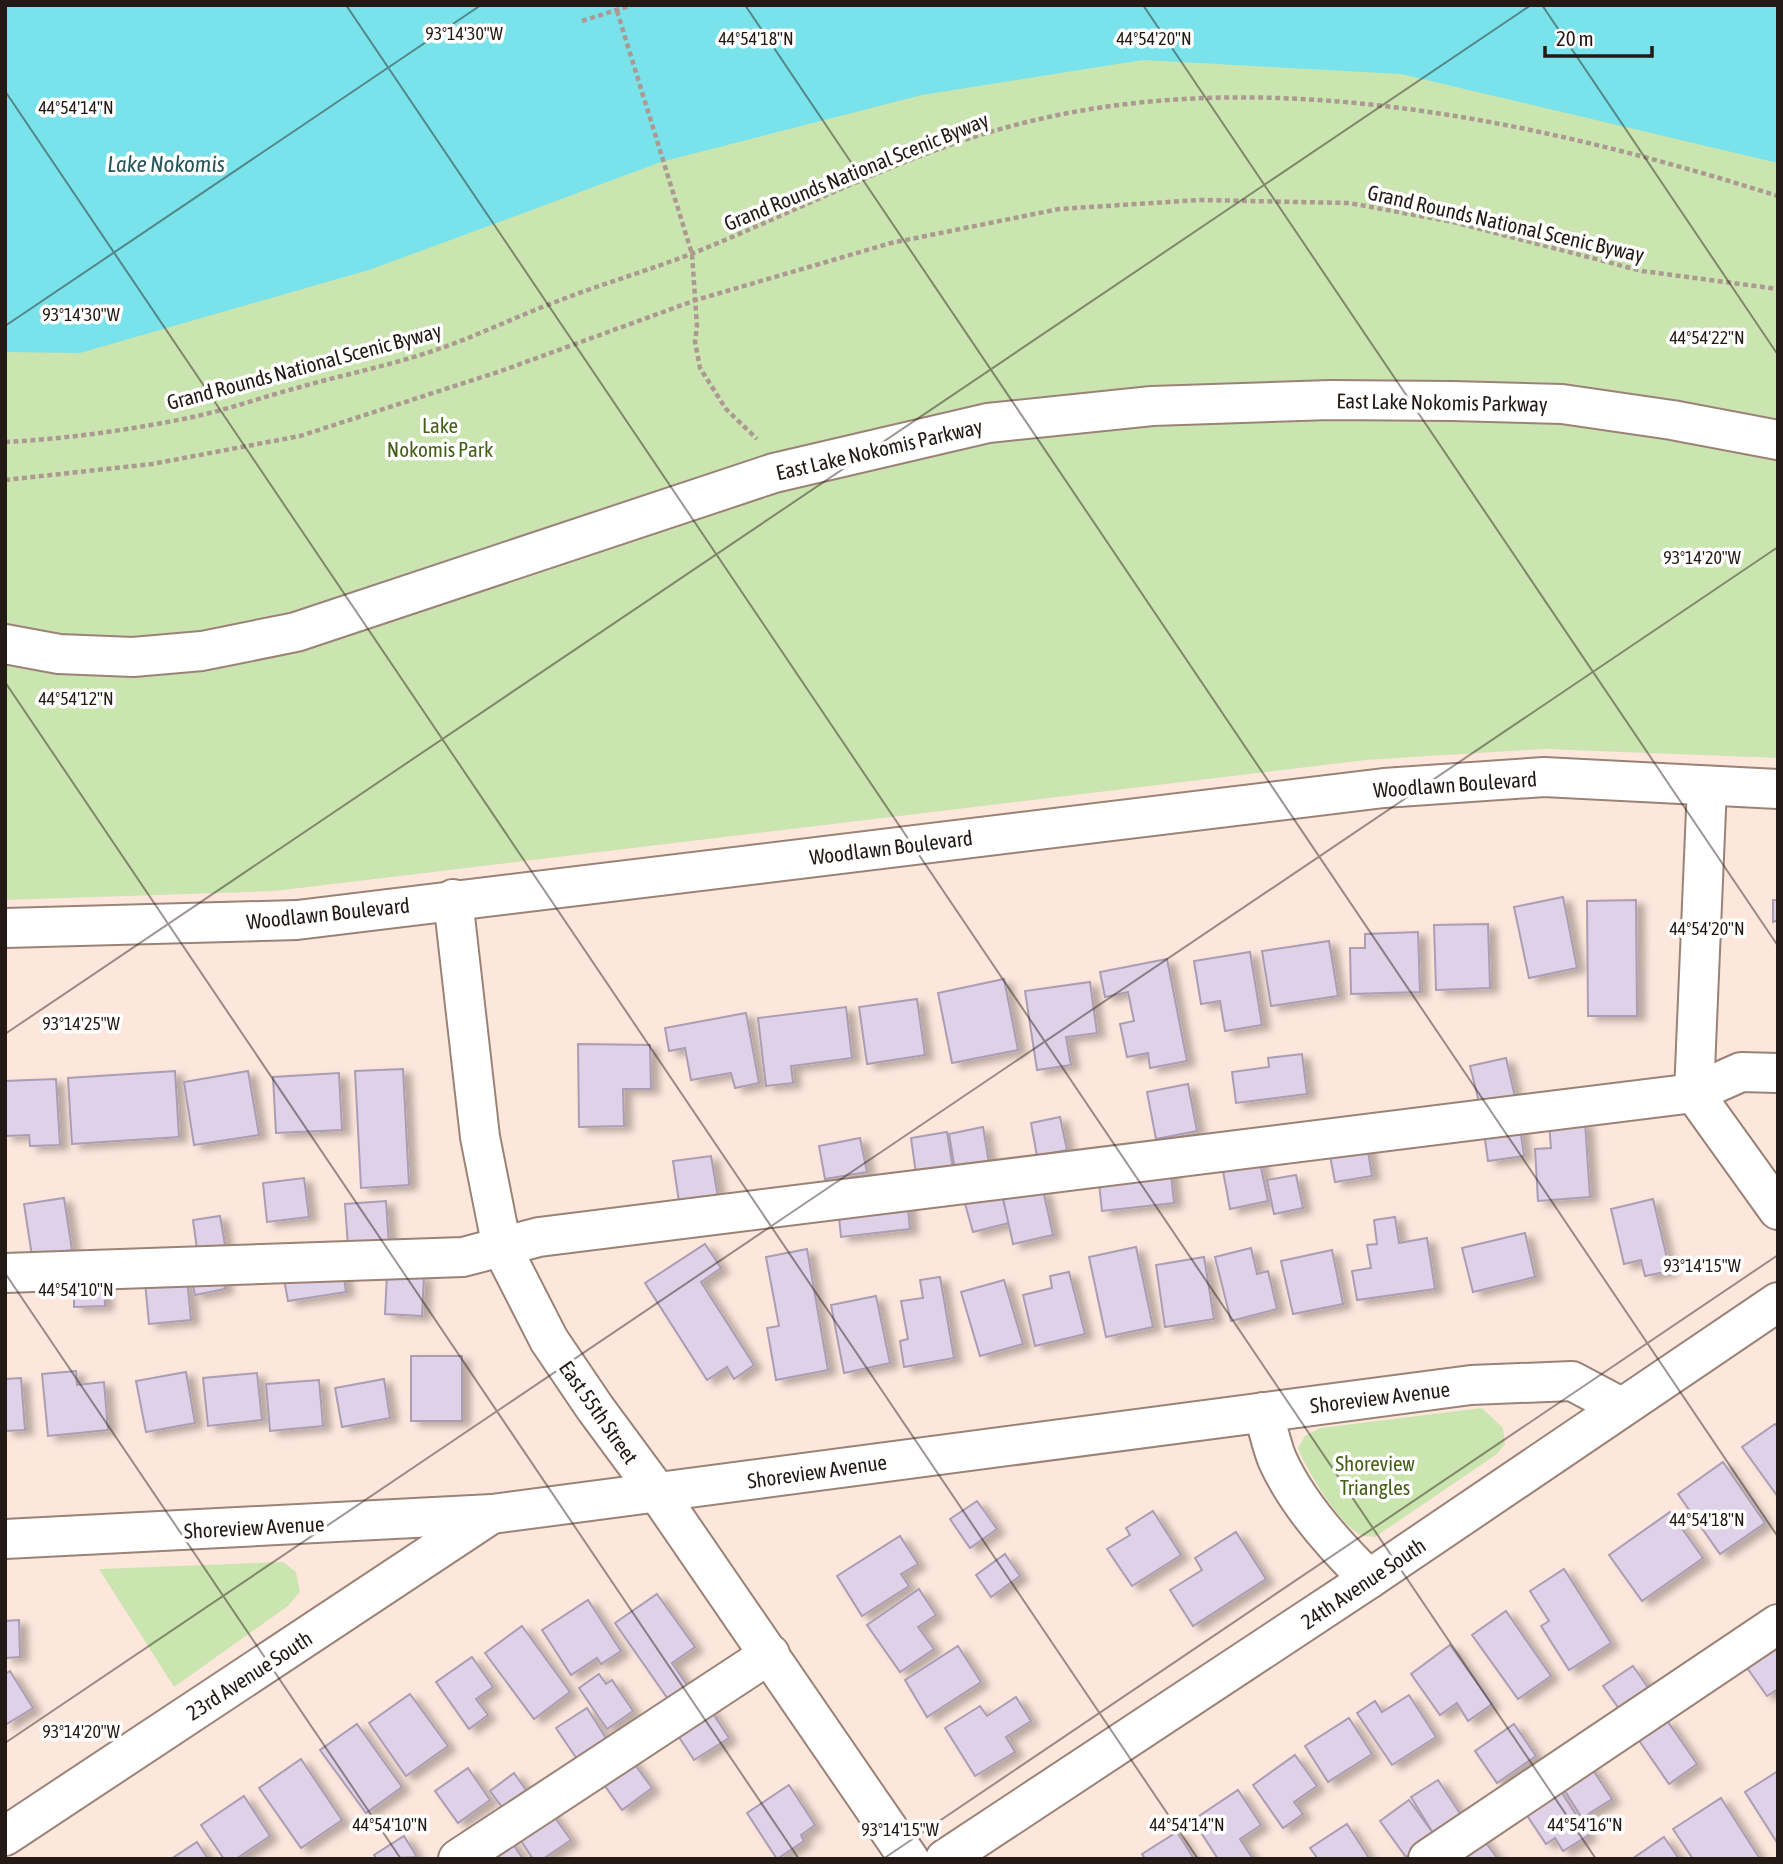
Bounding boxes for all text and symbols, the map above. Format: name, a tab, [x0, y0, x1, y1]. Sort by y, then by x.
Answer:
scale bar	[1545, 14, 1652, 58]
text: 93°14'30"W	[425, 23, 503, 44]
text: 20 m	[1556, 26, 1594, 50]
text: 44°54'18"N	[718, 28, 794, 49]
text: 44°54'20"N	[1116, 28, 1192, 49]
text: 44°54'14"N	[38, 97, 114, 118]
street label: Grand Rounds National Scenic Byway	[720, 107, 992, 235]
water label: Lake Nokomis	[107, 151, 225, 177]
street label: Grand Rounds National Scenic Byway	[1365, 179, 1647, 267]
text: 93°14'30"W	[42, 304, 120, 325]
street label: Grand Rounds National Scenic Byway	[164, 318, 444, 414]
text: 44°54'22"N	[1669, 327, 1745, 348]
street label: East Lake Nokomis Parkway	[1336, 388, 1548, 416]
park label: Lake Nokomis Park	[387, 413, 493, 461]
street label: East Lake Nokomis Parkway	[773, 413, 985, 484]
text: 93°14'20"W	[1663, 547, 1741, 568]
text: 44°54'12"N	[38, 688, 114, 709]
street label: Woodlawn Boulevard	[1372, 766, 1538, 802]
street label: Woodlawn Boulevard	[808, 825, 974, 869]
street label: Woodlawn Boulevard	[245, 892, 411, 934]
text: 44°54'20"N	[1669, 918, 1745, 939]
text: 93°14'25"W	[42, 1013, 120, 1034]
text: 93°14'15"W	[1663, 1255, 1741, 1276]
text: 44°54'10"N	[38, 1279, 114, 1300]
street label: East 55th Street	[555, 1356, 643, 1468]
street label: Shoreview Avenue	[1309, 1377, 1451, 1417]
street label: Shoreview Avenue	[746, 1449, 888, 1493]
park label: Shoreview Triangles	[1335, 1451, 1415, 1499]
text: 44°54'18"N	[1669, 1509, 1745, 1530]
street label: Shoreview Avenue	[183, 1511, 325, 1543]
street label: 24th Avenue South	[1296, 1533, 1430, 1633]
street label: 23rd Avenue South	[182, 1625, 316, 1725]
text: 93°14'20"W	[42, 1721, 120, 1742]
text: 44°54'10"N	[352, 1814, 428, 1835]
text: 44°54'14"N	[1149, 1814, 1225, 1835]
text: 44°54'16"N	[1547, 1814, 1623, 1835]
text: 93°14'15"W	[861, 1819, 939, 1840]

